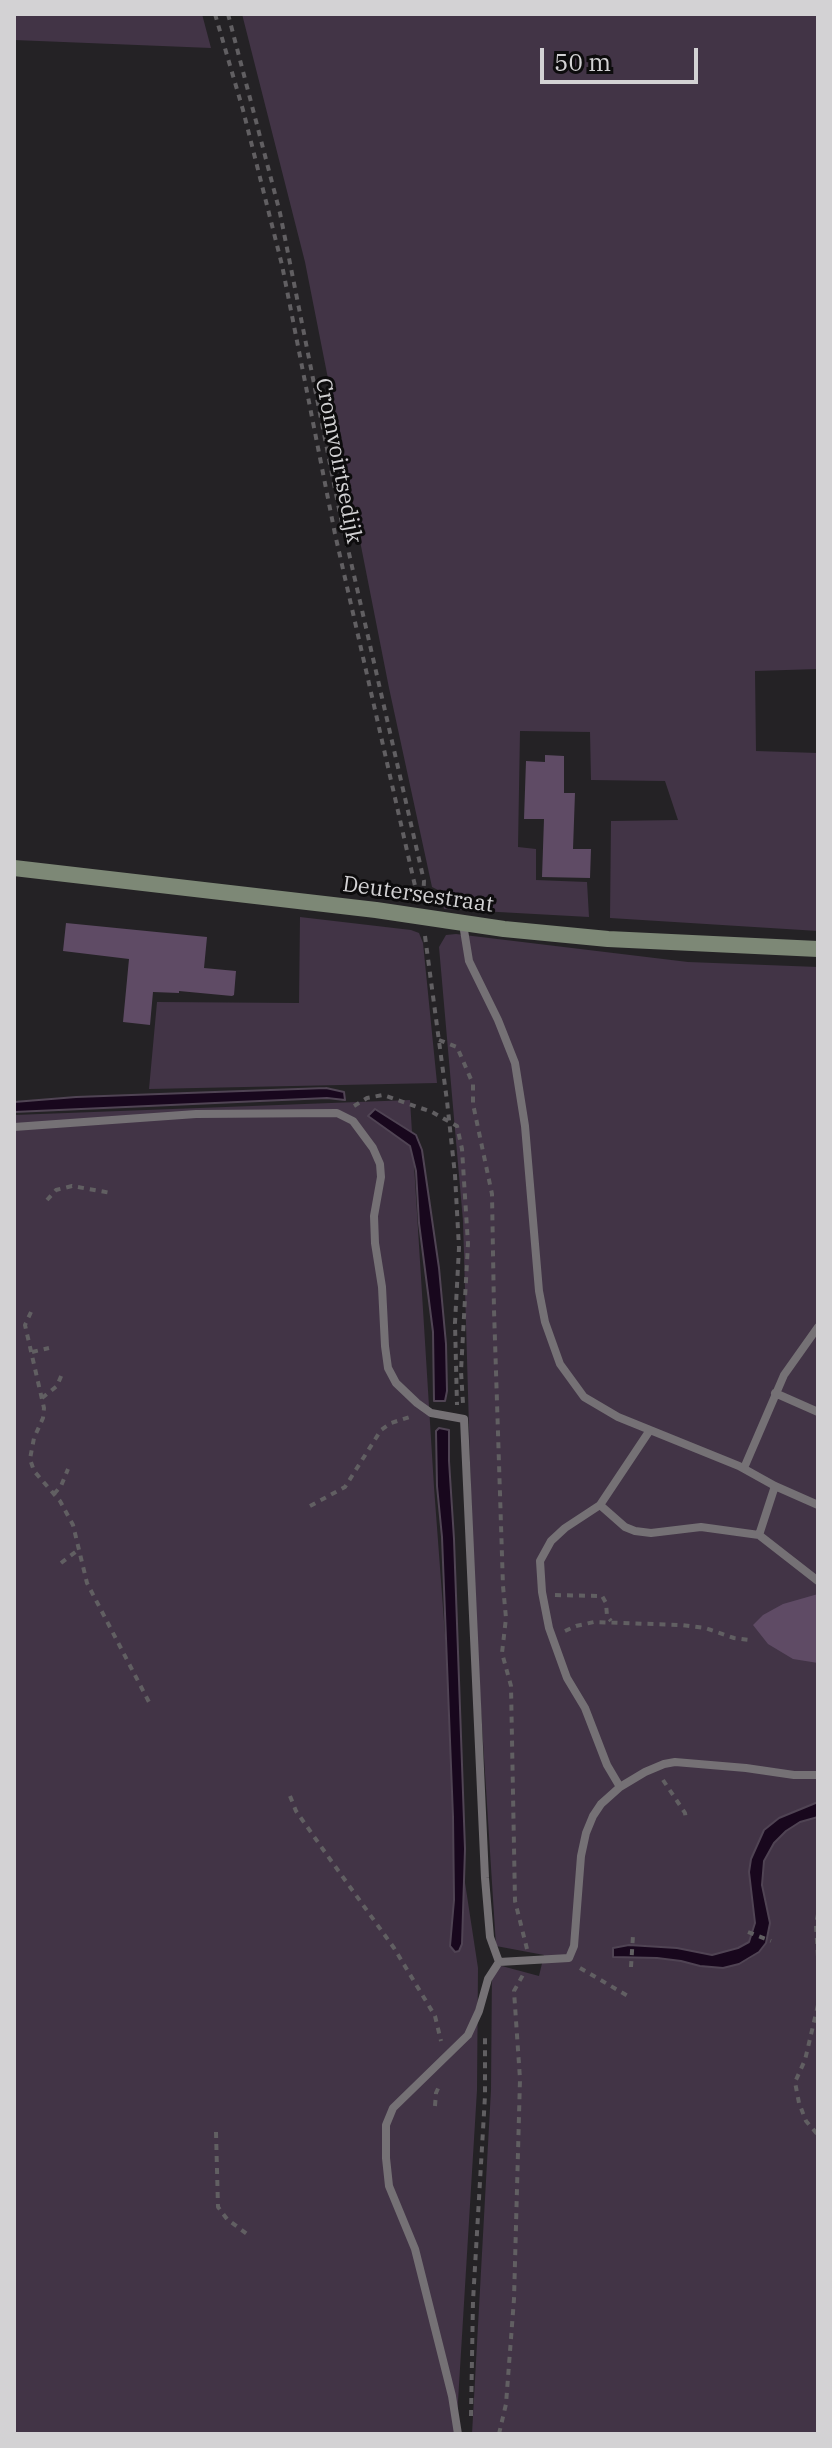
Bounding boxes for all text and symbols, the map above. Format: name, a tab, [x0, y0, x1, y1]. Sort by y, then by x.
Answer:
scale bar	[544, 32, 702, 82]
text: 50 m	[554, 46, 611, 78]
street label: Cromvoirtsedijk	[309, 376, 367, 546]
street label: Deutersestraat	[341, 871, 495, 919]

